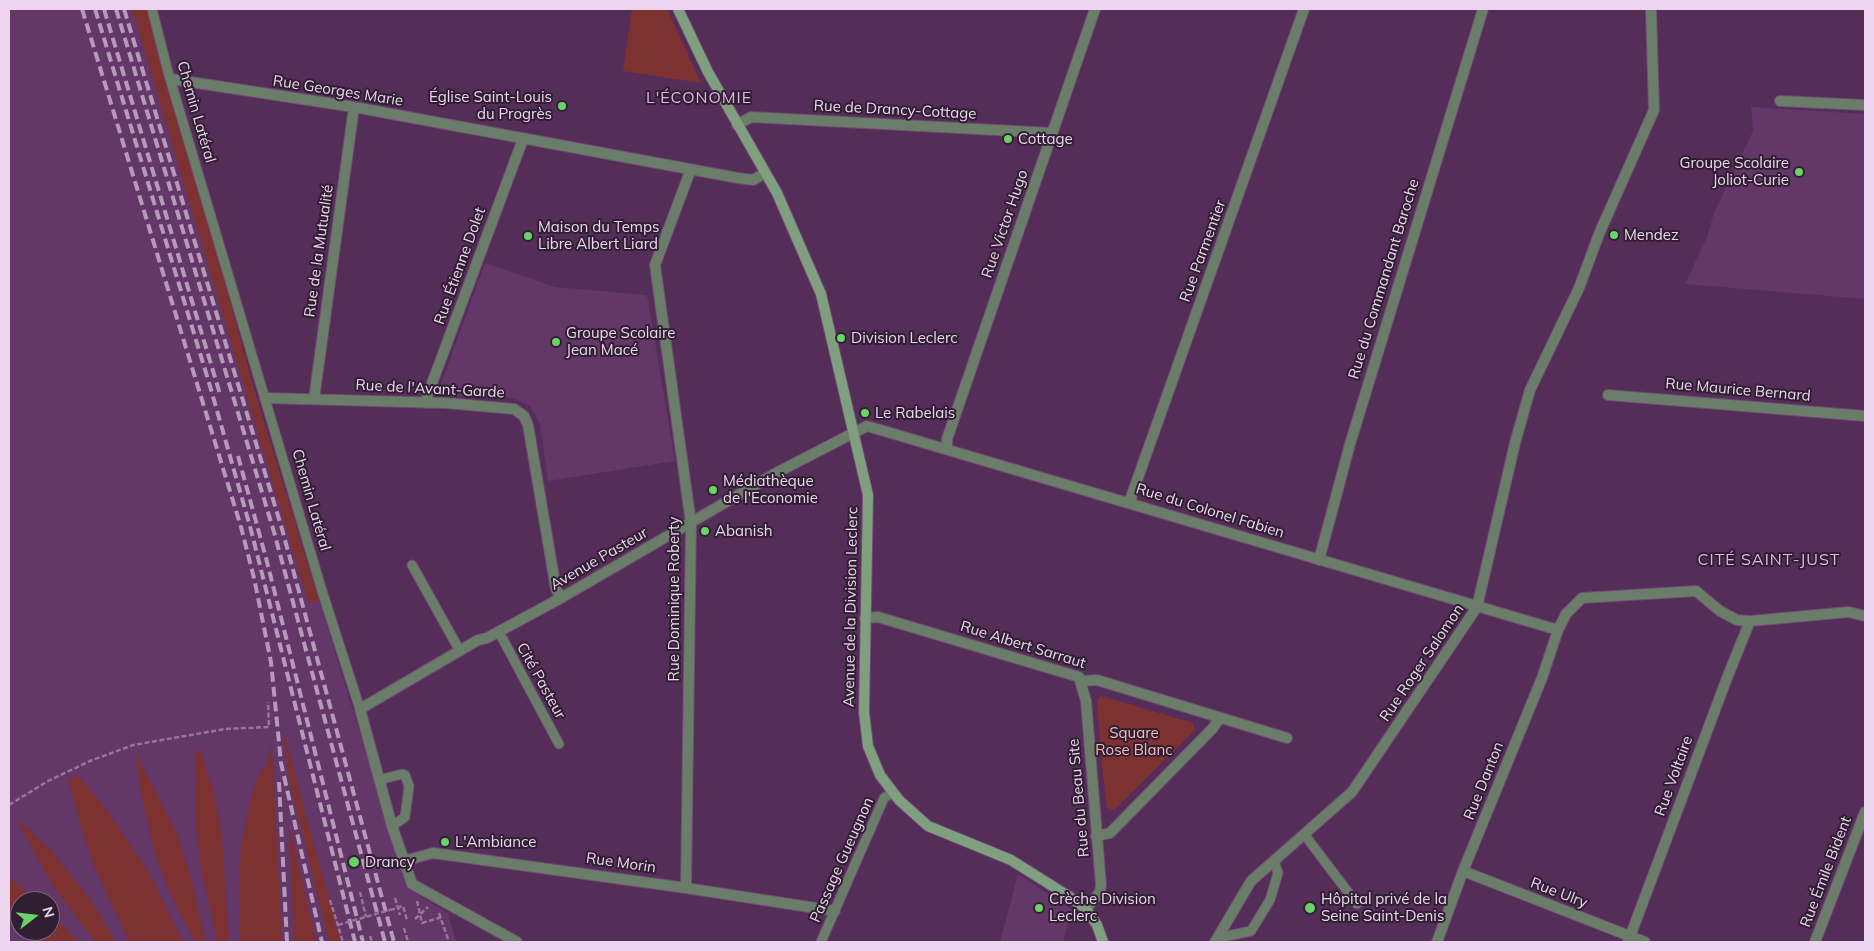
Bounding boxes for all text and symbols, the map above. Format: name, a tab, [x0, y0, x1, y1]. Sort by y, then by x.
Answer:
street label: Chemin Latéral	[173, 59, 219, 165]
street label: Rue Georges Marie	[272, 72, 404, 110]
place label: Église Saint-Louis du Progrès	[429, 88, 552, 123]
district label: L'ÉCONOMIE	[645, 88, 753, 108]
street label: Rue de Drancy-Cottage	[813, 97, 977, 123]
marker: Église Saint-Louis du Progrès	[556, 100, 568, 112]
place label: Cottage	[1018, 130, 1073, 148]
marker: Cottage	[1002, 133, 1014, 145]
place label: Groupe Scolaire Joliot-Curie	[1680, 154, 1789, 189]
marker: Groupe Scolaire Joliot-Curie	[1793, 166, 1805, 178]
street label: Rue Victor Hugo	[978, 167, 1032, 281]
street label: Rue du Commandant Baroche	[1345, 177, 1423, 381]
street label: Rue de la Mutualité	[301, 184, 337, 318]
street label: Rue Parmentier	[1176, 197, 1230, 305]
street label: Rue Étienne Dolet	[430, 205, 490, 327]
place label: Maison du Temps Libre Albert Liard	[538, 218, 659, 253]
place label: Mendez	[1624, 226, 1679, 244]
marker: Mendez	[1608, 229, 1620, 241]
marker: Maison du Temps Libre Albert Liard	[522, 230, 534, 242]
place label: Groupe Scolaire Jean Macé	[566, 324, 675, 359]
place label: Division Leclerc	[851, 329, 958, 347]
marker: Division Leclerc	[835, 332, 847, 344]
marker: Groupe Scolaire Jean Macé	[550, 336, 562, 348]
street label: Rue Maurice Bernard	[1665, 375, 1811, 405]
street label: Rue de l'Avant-Garde	[355, 376, 505, 402]
place label: Le Rabelais	[875, 404, 955, 422]
marker: Le Rabelais	[859, 407, 871, 419]
street label: Chemin Latéral	[288, 447, 334, 553]
place label: Médiathèque de l'Economie	[723, 472, 818, 507]
street label: Rue du Colonel Fabien	[1134, 480, 1286, 542]
marker: Médiathèque de l'Economie	[707, 484, 719, 496]
street label: Avenue de la Division Leclerc	[840, 507, 862, 707]
street label: Rue Dominique Roberty	[665, 517, 683, 681]
place label: Abanish	[715, 522, 773, 540]
street label: Avenue Pasteur	[547, 524, 651, 594]
marker: Abanish	[699, 525, 711, 537]
district label: CITÉ SAINT-JUST	[1696, 550, 1842, 570]
street label: Rue Roger Salomon	[1376, 601, 1468, 725]
street label: Rue Albert Sarraut	[958, 617, 1088, 673]
street label: Cité Pasteur	[513, 640, 569, 722]
park label: Square Rose Blanc	[1095, 724, 1173, 759]
street label: Rue Voltaire	[1651, 733, 1697, 819]
street label: Rue du Beau Site	[1065, 738, 1093, 858]
street label: Rue Danton	[1460, 739, 1508, 823]
street label: Passage Gueugnon	[806, 795, 878, 925]
street label: Rue Émile Bident	[1797, 814, 1855, 930]
place label: L'Ambiance	[455, 833, 536, 851]
marker: L'Ambiance	[439, 836, 451, 848]
street label: Rue Morin	[585, 849, 657, 877]
place label: Drancy	[365, 853, 415, 871]
marker: Drancy	[347, 855, 361, 869]
street label: Rue Ulry	[1528, 874, 1590, 912]
place label: Crèche Division Leclerc	[1049, 890, 1156, 925]
place label: Hôpital privé de la Seine Saint-Denis	[1321, 890, 1447, 925]
north arrow	[10, 891, 60, 941]
marker: Hôpital privé de la Seine Saint-Denis	[1303, 901, 1317, 915]
marker: Crèche Division Leclerc	[1033, 902, 1045, 914]
text: N	[38, 905, 59, 920]

